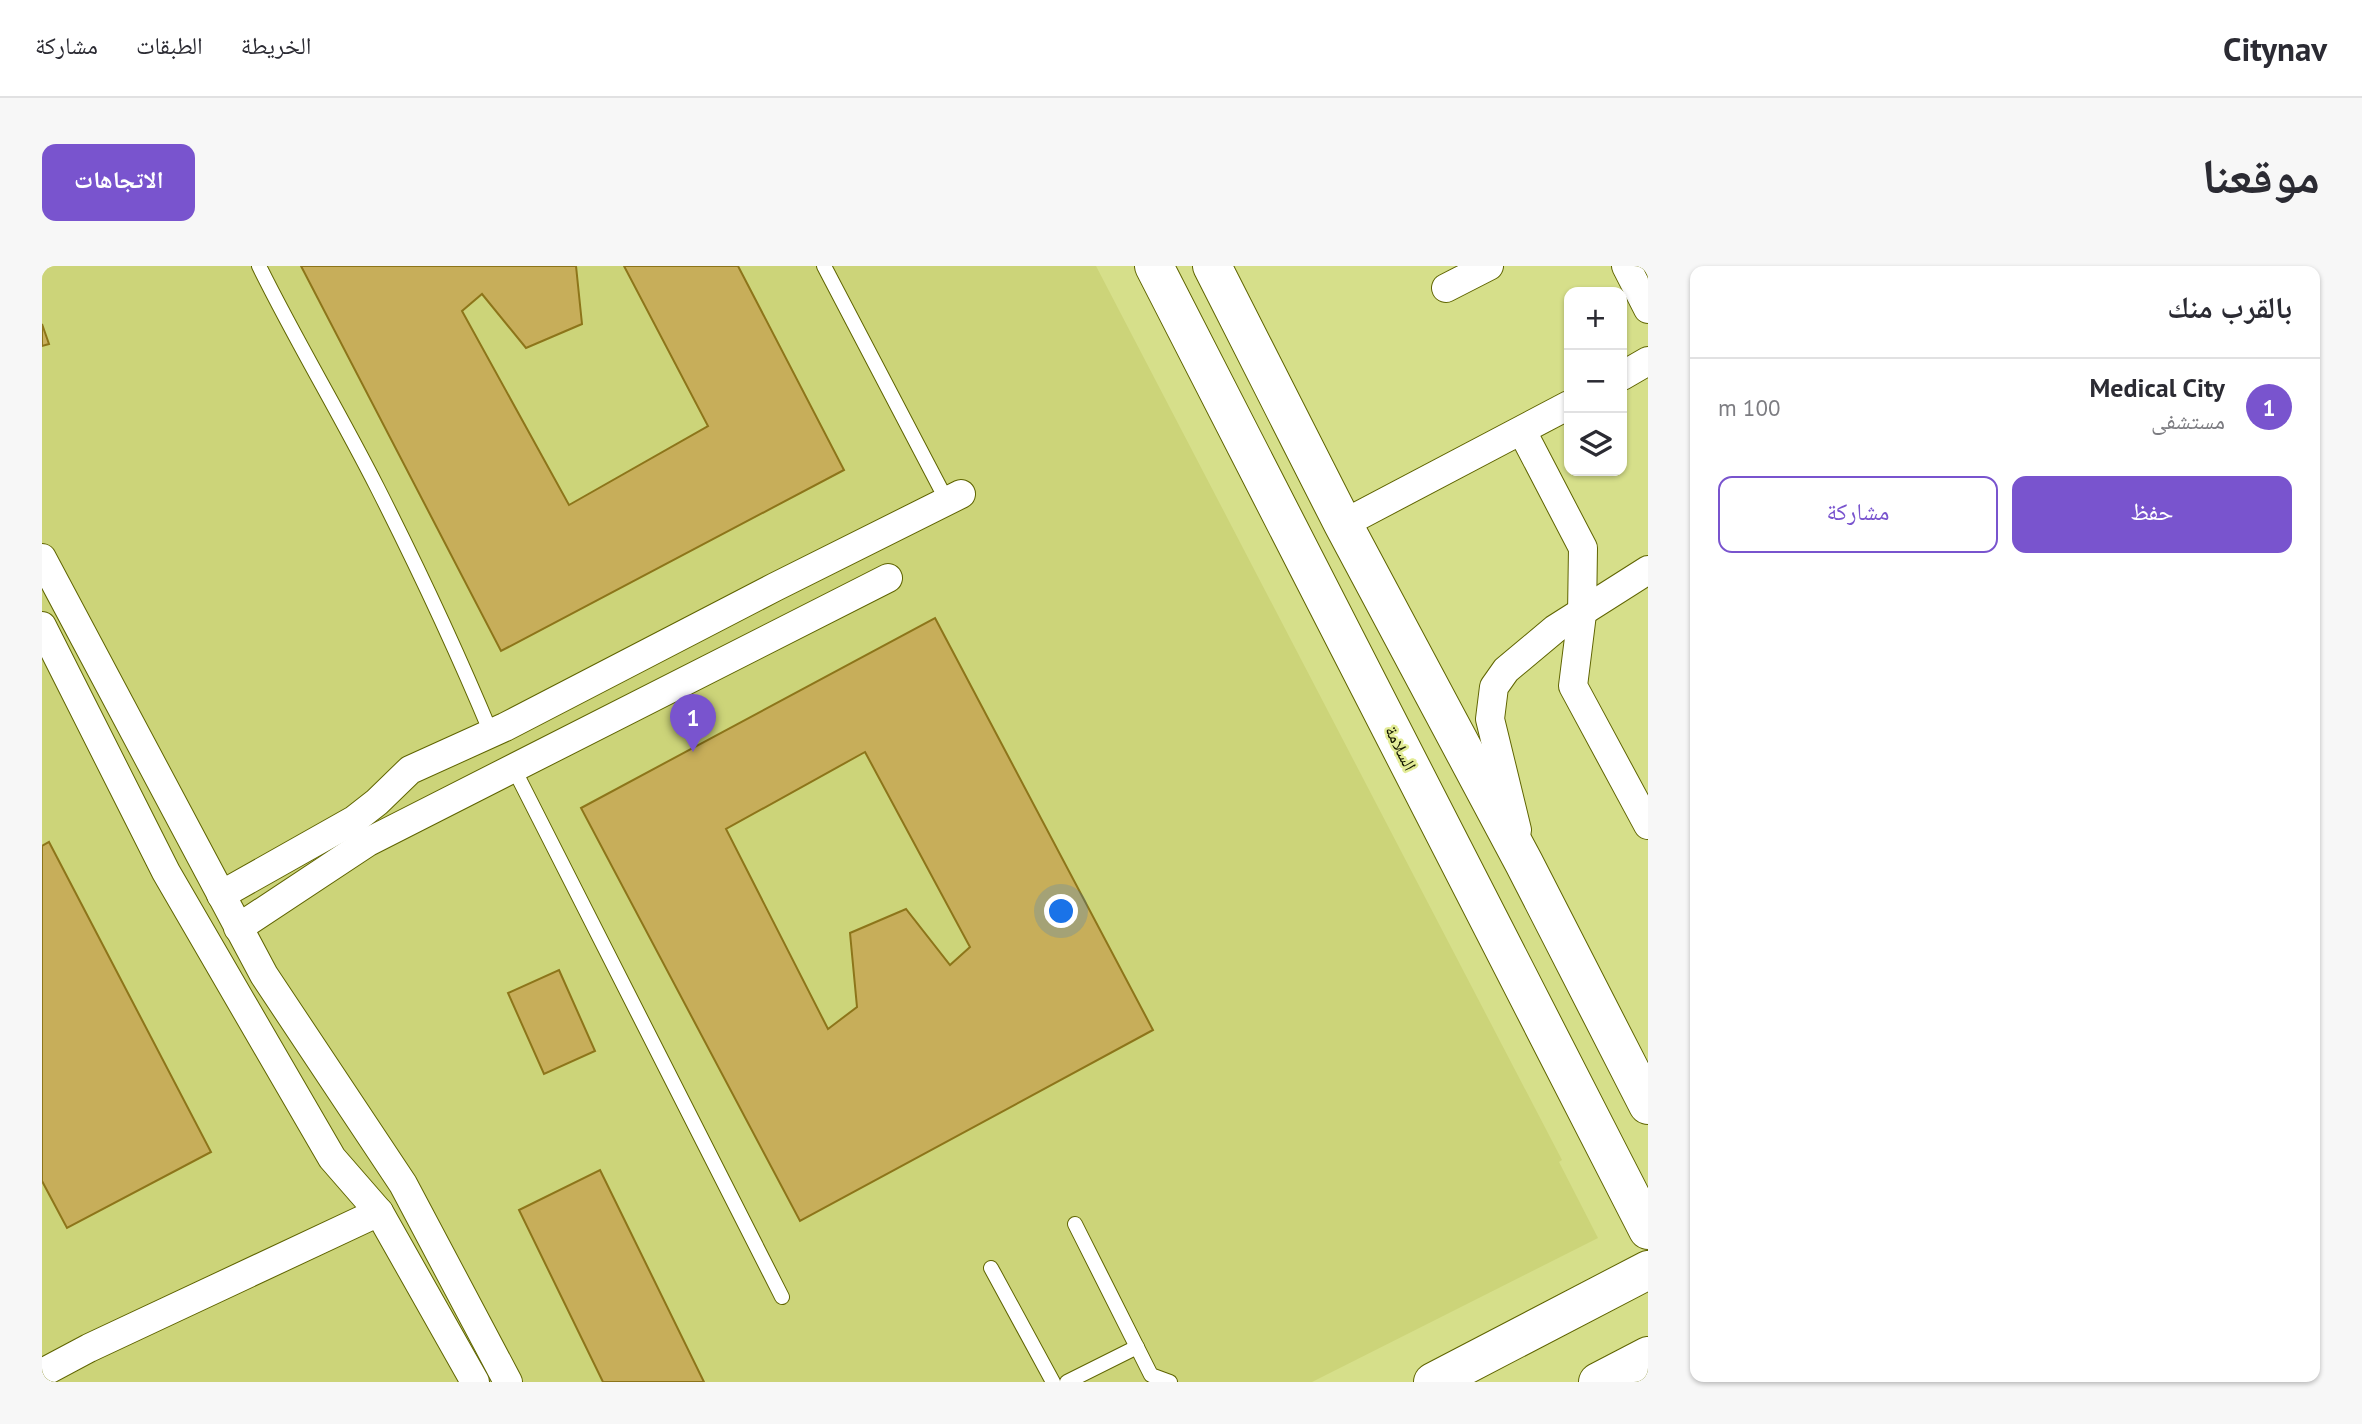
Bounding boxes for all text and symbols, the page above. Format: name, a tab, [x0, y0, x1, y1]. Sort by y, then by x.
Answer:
text: Citynav	[2223, 27, 2327, 70]
text: مشاركة	[35, 30, 98, 61]
text: الطبقات	[136, 30, 203, 61]
text: الخريطة	[241, 30, 311, 61]
text: موقعنا	[2202, 143, 2320, 207]
button: الاتجاهات	[42, 144, 195, 221]
map controls	[1564, 287, 1627, 476]
button: +	[1564, 287, 1627, 350]
text: بالقرب منك	[2167, 287, 2292, 326]
button: −	[1564, 350, 1627, 413]
text: Medical City	[2090, 371, 2225, 404]
text: 100 m	[1718, 393, 1780, 422]
text: 1	[2262, 393, 2276, 422]
text: مستشفى	[2151, 406, 2225, 435]
button: layers	[1564, 413, 1627, 476]
button: مشاركة	[1718, 476, 1998, 553]
button: حفظ	[2012, 476, 2292, 553]
pin: 1	[670, 694, 716, 752]
street label: السلامة	[1380, 722, 1422, 774]
your location	[1044, 894, 1078, 928]

